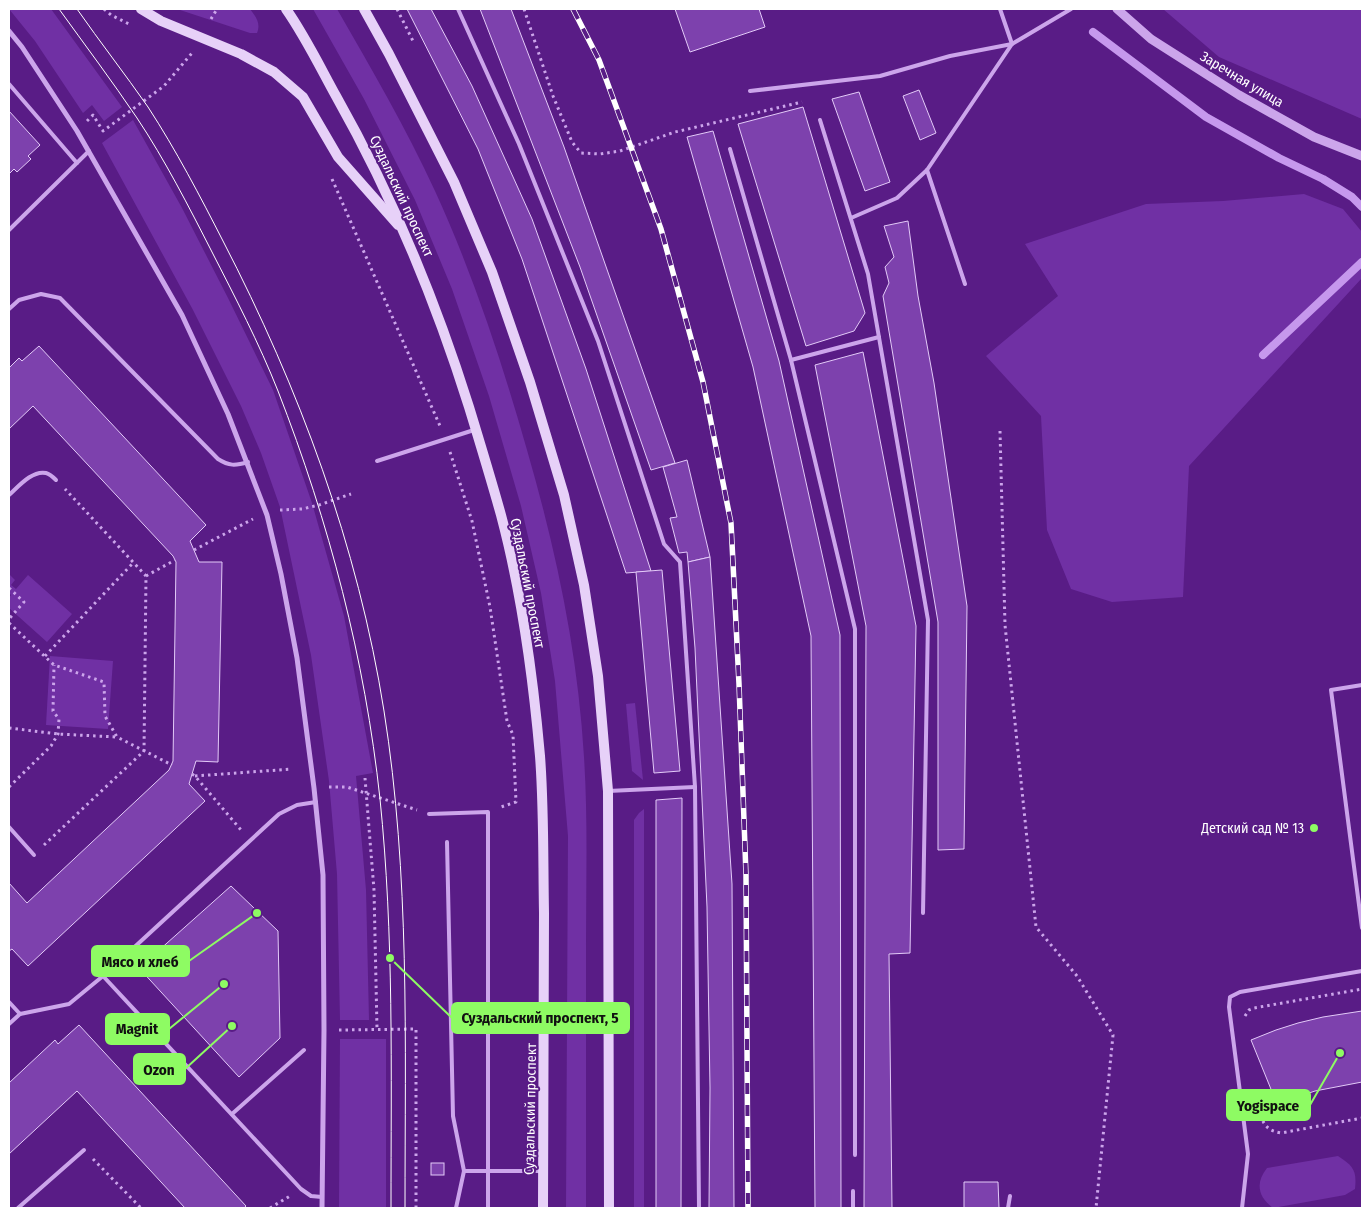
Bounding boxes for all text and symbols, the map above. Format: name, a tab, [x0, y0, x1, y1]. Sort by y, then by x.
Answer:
street label: Заречная улица	[1197, 48, 1287, 111]
street label: Суздальский проспект	[366, 133, 437, 260]
street label: Суздальский проспект	[507, 517, 549, 650]
place label: Детский сад № 13	[1200, 820, 1304, 837]
marker: Детский сад № 13	[1308, 822, 1320, 834]
callout: Мясо и хлеб	[92, 946, 189, 976]
text: Мясо и хлеб	[101, 953, 179, 971]
callout: Суздальский проспект, 5	[452, 1003, 629, 1033]
text: Суздальский проспект, 5	[461, 1009, 619, 1027]
callout: Magnit	[106, 1014, 169, 1044]
text: Magnit	[116, 1020, 159, 1038]
street label: Суздальский проспект	[521, 1043, 540, 1175]
callout: Ozon	[134, 1054, 185, 1084]
text: Ozon	[143, 1061, 175, 1079]
callout: Yogispace	[1227, 1090, 1310, 1120]
text: Yogispace	[1236, 1097, 1300, 1115]

